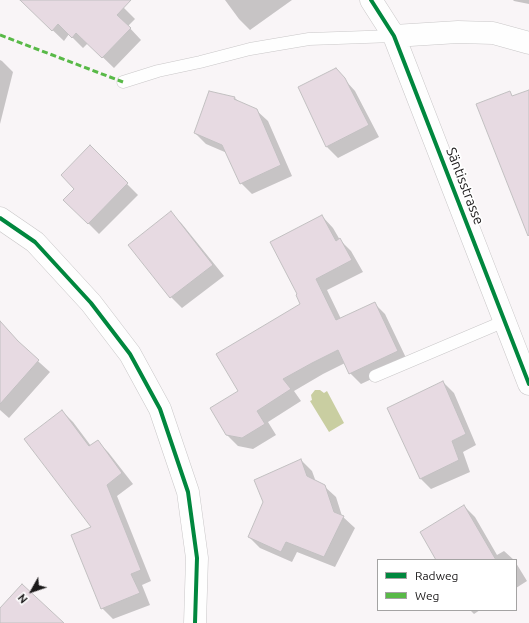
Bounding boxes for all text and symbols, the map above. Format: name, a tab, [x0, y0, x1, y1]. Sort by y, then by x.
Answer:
street label: Säntisstrasse	[443, 145, 487, 227]
legend	[377, 559, 517, 611]
text: Radweg	[415, 569, 458, 582]
north arrow	[12, 571, 52, 611]
text: Weg	[415, 589, 439, 602]
text: N	[16, 592, 30, 606]

